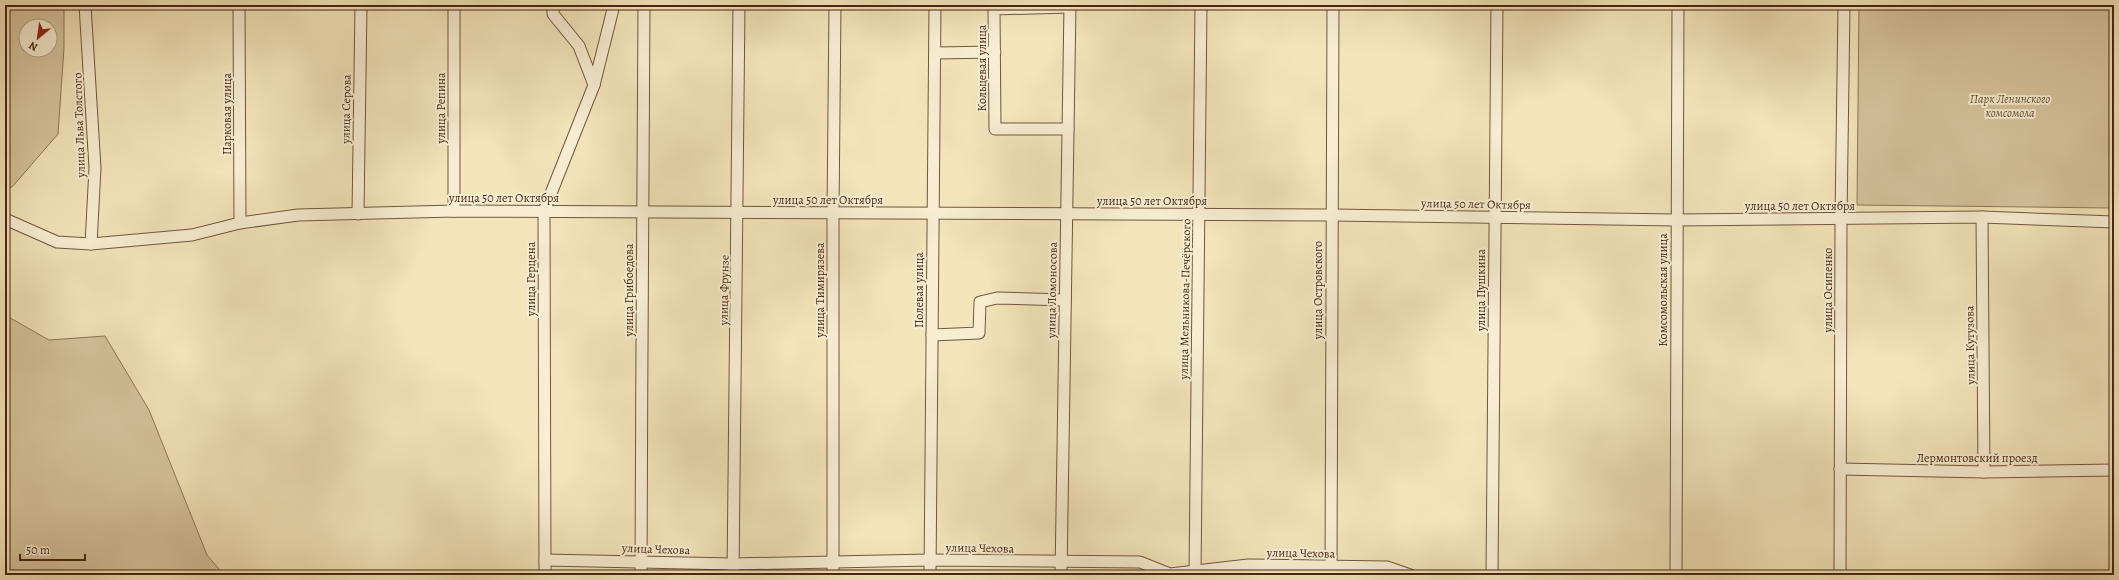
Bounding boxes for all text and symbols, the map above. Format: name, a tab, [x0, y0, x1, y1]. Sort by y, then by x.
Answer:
north arrow	[18, 18, 58, 58]
street label: Кольцевая улица	[974, 24, 990, 111]
text: N	[26, 38, 41, 55]
street label: улица Льва Толстого	[69, 72, 89, 179]
street label: Парковая улица	[219, 72, 235, 155]
street label: улица Репина	[433, 72, 449, 144]
street label: улица Серова	[337, 74, 355, 145]
park label: Парк Ленинского комсомола	[1970, 91, 2050, 121]
street label: улица 50 лет Октября	[448, 190, 559, 206]
street label: улица 50 лет Октября	[772, 192, 883, 208]
street label: улица 50 лет Октября	[1096, 193, 1207, 209]
street label: улица 50 лет Октября	[1420, 195, 1531, 213]
street label: улица 50 лет Октября	[1744, 198, 1855, 214]
street label: улица Мельникова-Печёрского	[1176, 218, 1194, 381]
street label: Комсомольская улица	[1655, 233, 1671, 347]
street label: улица Герцена	[523, 241, 539, 317]
street label: улица Ломоносова	[1043, 241, 1061, 339]
street label: улица Островского	[1310, 241, 1326, 340]
street label: улица Тимирязева	[812, 242, 828, 339]
street label: улица Грибоедова	[621, 243, 637, 337]
street label: улица Пушкина	[1473, 248, 1489, 332]
street label: улица Осипенко	[1820, 248, 1836, 333]
street label: Полевая улица	[911, 252, 927, 328]
street label: улица Фрунзе	[715, 255, 733, 326]
street label: улица Кутузова	[1961, 305, 1979, 386]
street label: Лермонтовский проезд	[1916, 450, 2038, 466]
scale bar	[20, 536, 85, 562]
street label: улица Чехова	[945, 539, 1015, 557]
street label: улица Чехова	[621, 540, 691, 558]
text: 50 m	[26, 542, 50, 558]
street label: улица Чехова	[1266, 544, 1336, 562]

